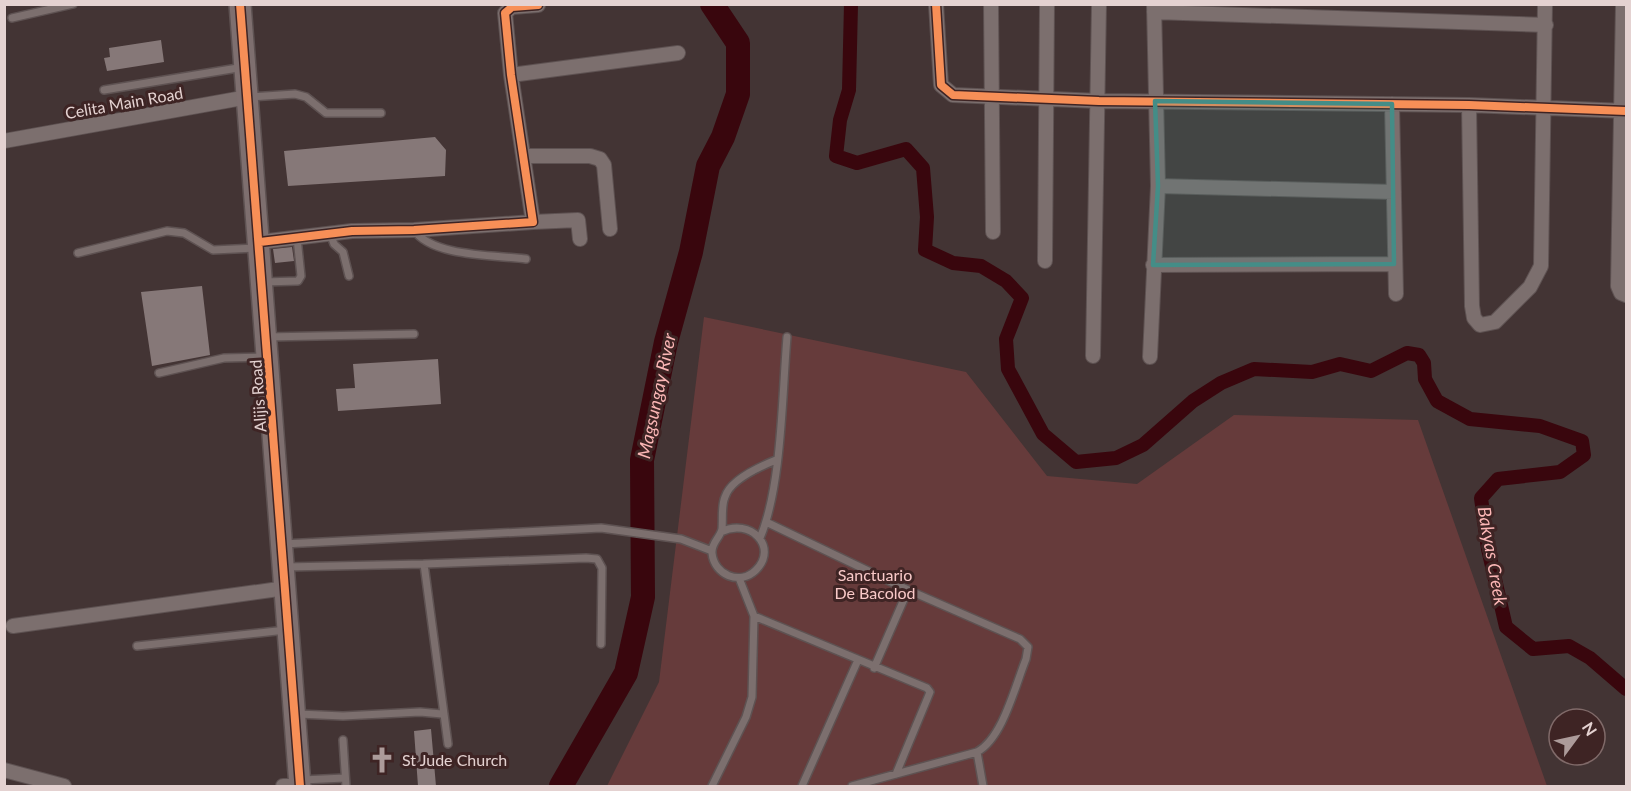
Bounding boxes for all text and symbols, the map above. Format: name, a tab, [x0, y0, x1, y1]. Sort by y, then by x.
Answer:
street label: Celita Main Road	[64, 83, 184, 122]
water label: Magsungay River	[632, 330, 680, 460]
street label: Alijis Road	[245, 359, 270, 433]
water label: Bakyas Creek	[1473, 505, 1513, 607]
park label: Sanctuario De Bacolod	[834, 565, 916, 602]
north arrow	[1547, 707, 1607, 767]
text: N	[1579, 718, 1601, 739]
church icon: St Jude Church	[367, 745, 397, 775]
place label: St Jude Church	[402, 750, 507, 769]

